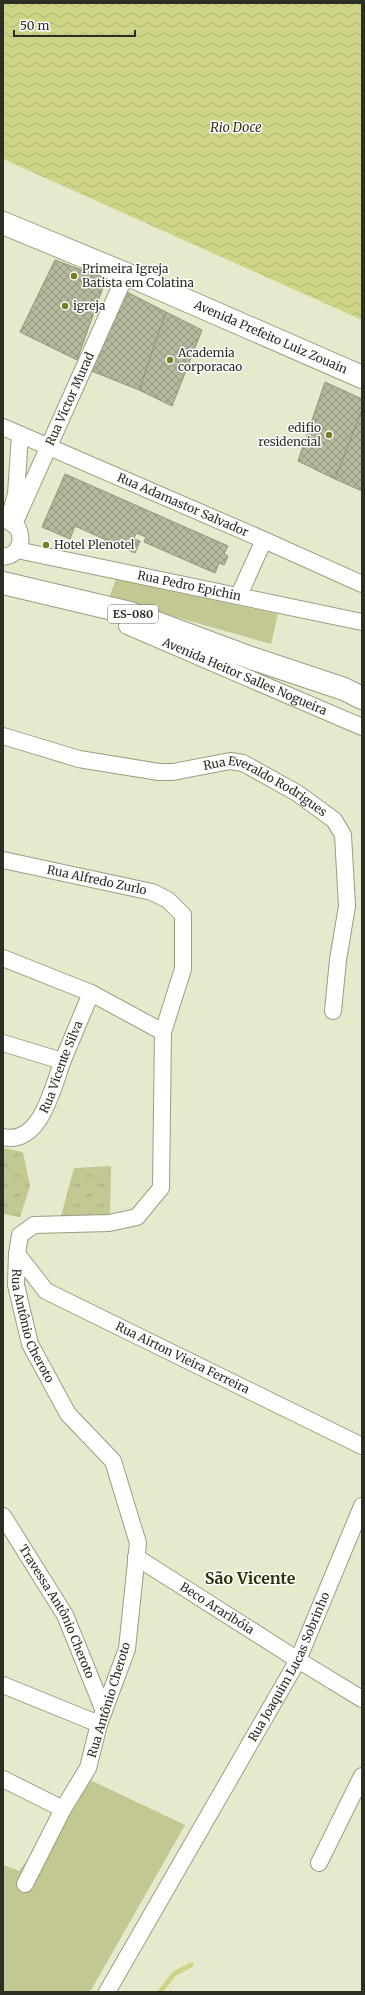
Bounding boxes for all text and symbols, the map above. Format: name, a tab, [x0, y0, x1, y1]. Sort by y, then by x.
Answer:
scale bar	[14, 12, 135, 38]
text: 50 m	[20, 18, 49, 33]
water label: Rio Doce	[210, 119, 262, 136]
place label: Primeira Igreja Batista em Colatina	[82, 261, 195, 290]
marker: Primeira Igreja Batista em Colatina	[69, 271, 79, 281]
street label: Avenida Prefeito Luiz Zouain	[191, 296, 350, 377]
place label: igreja	[73, 298, 106, 313]
marker: igreja	[60, 301, 70, 311]
place label: Academia corporacao	[177, 345, 242, 374]
street label: Rua Victor Murad	[42, 350, 97, 448]
marker: Academia corporacao	[165, 355, 175, 365]
place label: edifio residencial	[258, 420, 321, 449]
marker: edifio residencial	[324, 430, 334, 440]
street label: Rua Adamastor Salvador	[115, 469, 252, 540]
place label: Hotel Plenotel	[54, 537, 135, 552]
marker: Hotel Plenotel	[41, 540, 51, 550]
street label: Rua Pedro Epichin	[136, 567, 243, 604]
road number: ES-080	[108, 605, 158, 623]
street label: Avenida Heitor Salles Nogueira	[159, 634, 330, 718]
street label: Rua Everaldo Rodrigues	[202, 753, 330, 819]
street label: Rua Alfredo Zurlo	[46, 862, 148, 898]
street label: Rua Vicente Silva	[36, 1018, 86, 1116]
street label: Rua Antônio Cheroto	[9, 1268, 58, 1385]
street label: Rua Airton Vieira Ferreira	[113, 1318, 253, 1397]
street label: Travessa Antônio Cheroto	[16, 1542, 98, 1680]
district label: São Vicente	[205, 1568, 296, 1588]
street label: Beco Araribóia	[177, 1579, 258, 1637]
street label: Rua Joaquim Lucas Sobrinho	[245, 1590, 332, 1744]
street label: Rua Antônio Cheroto	[84, 1640, 133, 1759]

